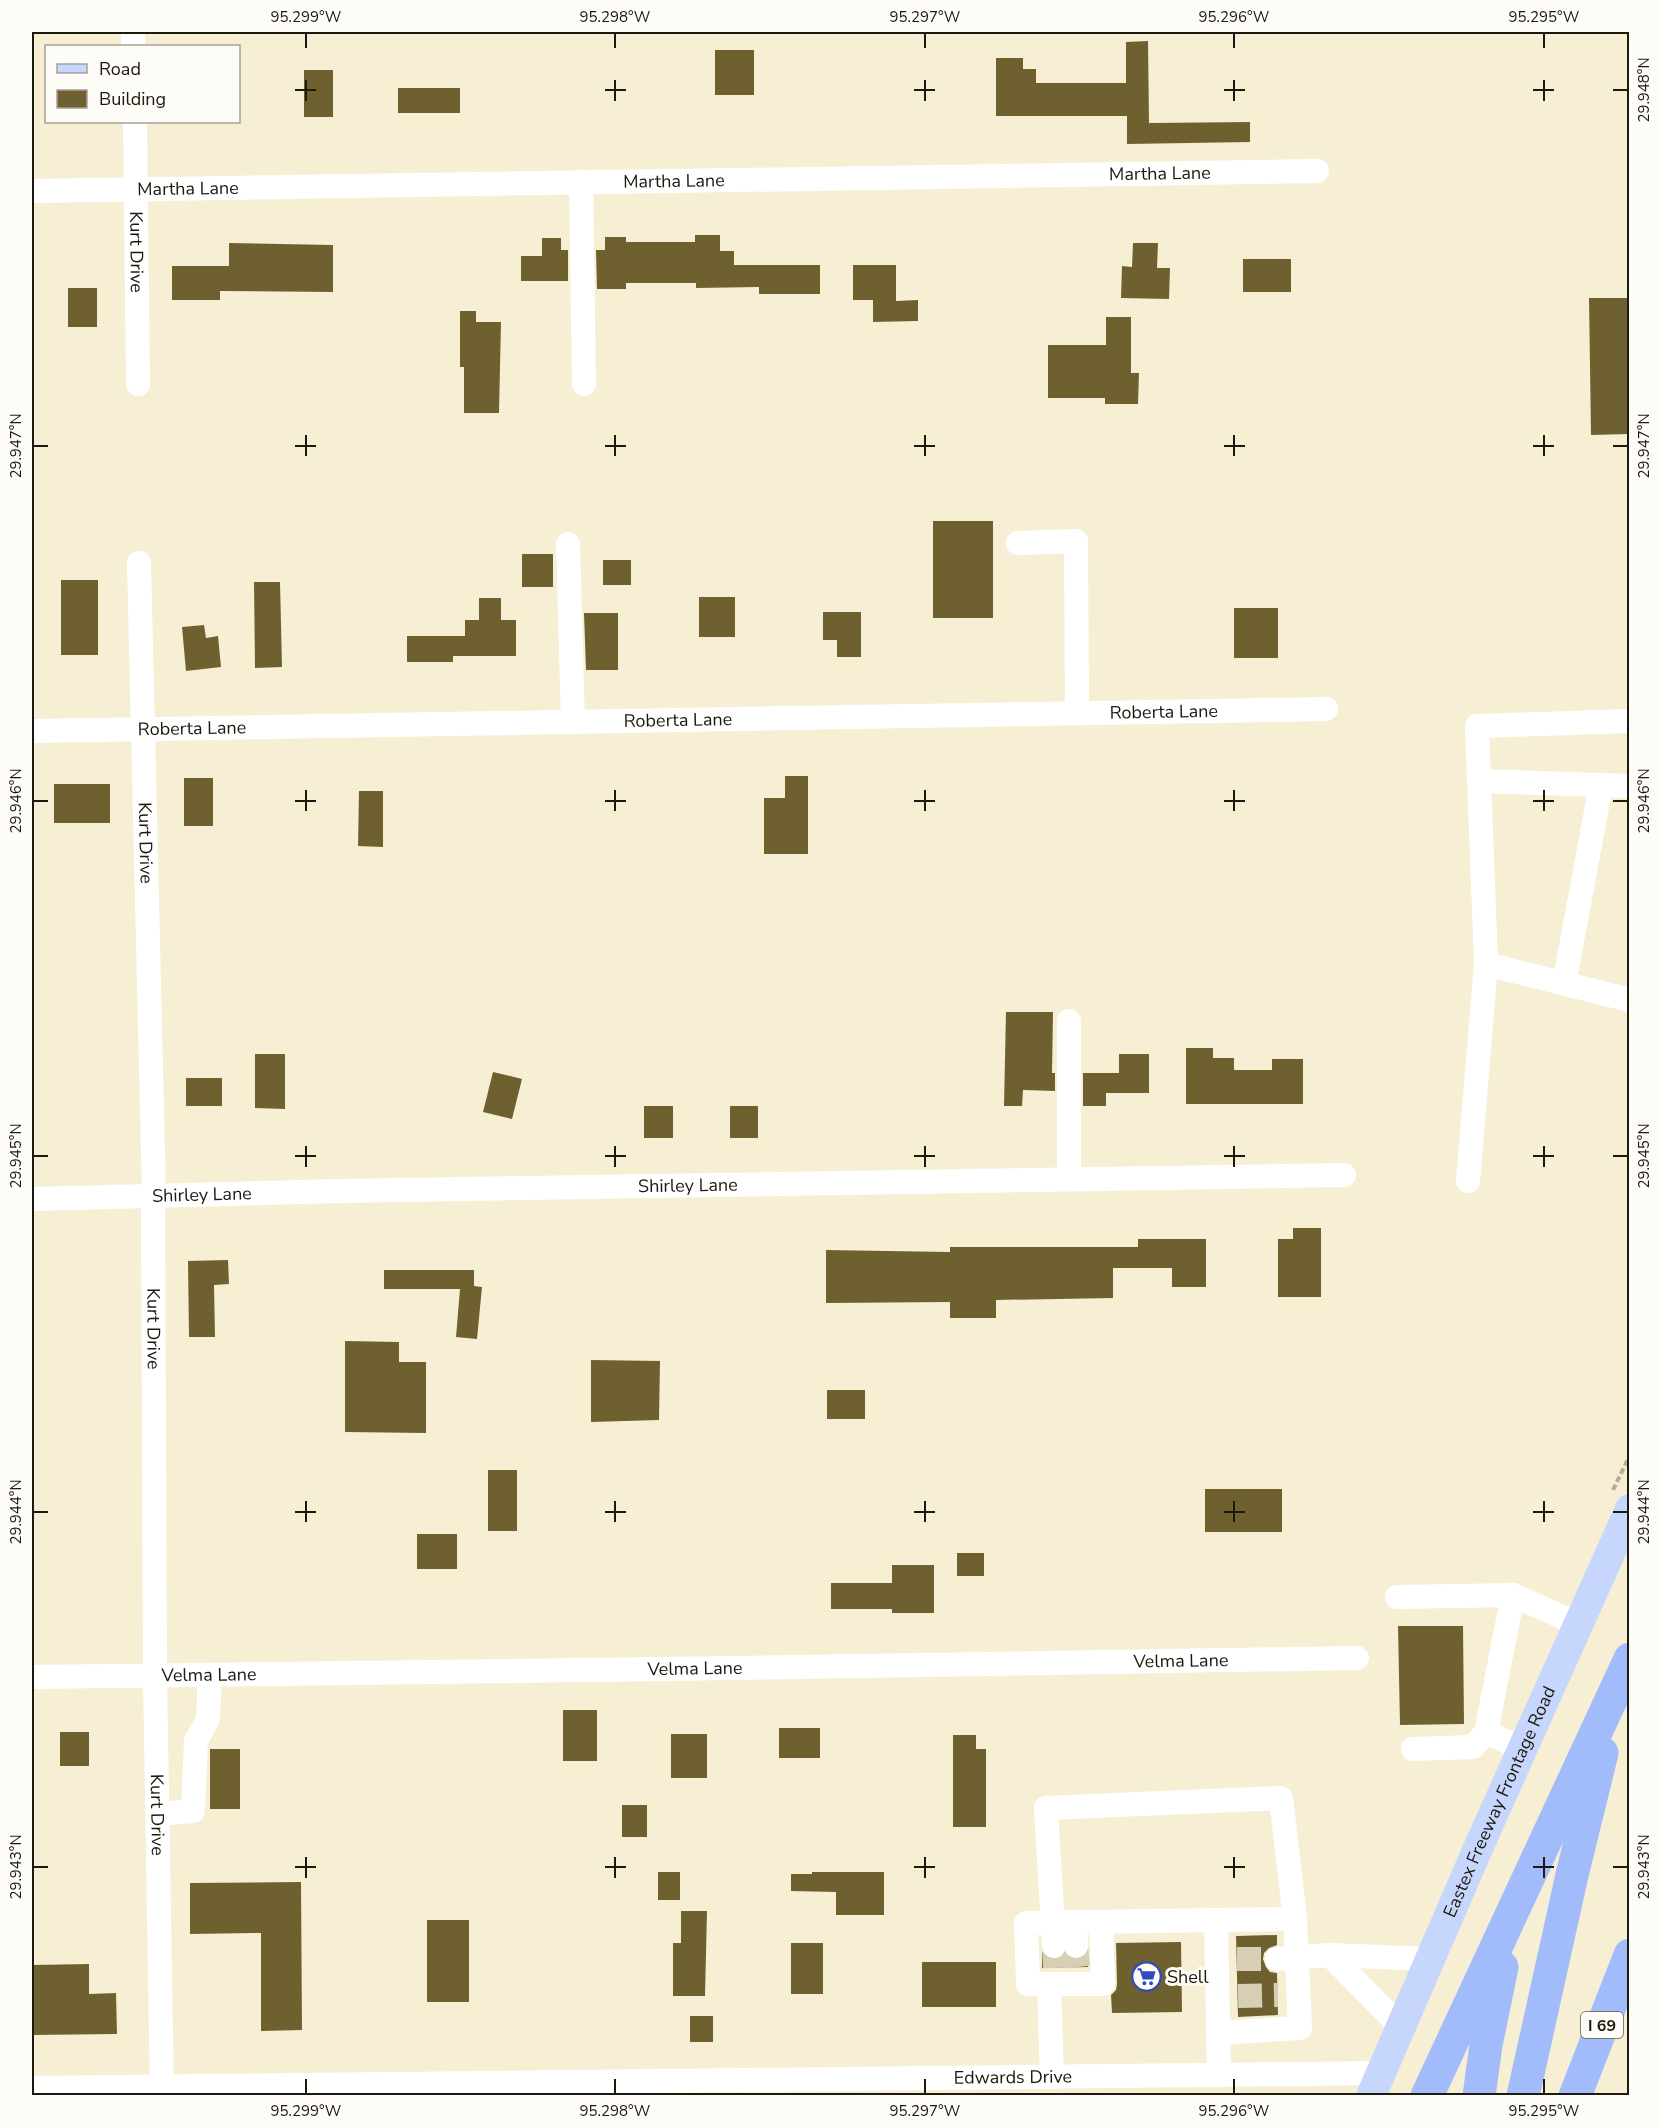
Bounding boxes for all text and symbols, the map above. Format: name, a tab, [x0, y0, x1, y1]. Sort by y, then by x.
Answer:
text: 95.299°W	[271, 7, 342, 27]
text: 95.298°W	[580, 7, 651, 27]
text: 95.297°W	[890, 7, 961, 27]
text: 95.296°W	[1199, 7, 1270, 27]
text: 95.295°W	[1509, 7, 1580, 27]
legend	[45, 45, 240, 123]
text: Road	[99, 57, 141, 81]
text: 29.948°N	[1634, 57, 1654, 123]
text: Building	[99, 87, 166, 111]
street label: Martha Lane	[1109, 161, 1211, 186]
street label: Martha Lane	[623, 168, 725, 194]
street label: Martha Lane	[137, 176, 239, 201]
street label: Kurt Drive	[124, 211, 149, 293]
text: 29.947°N	[6, 413, 26, 479]
text: 29.947°N	[1634, 413, 1654, 479]
street label: Roberta Lane	[1109, 699, 1218, 725]
street label: Roberta Lane	[623, 707, 732, 733]
street label: Roberta Lane	[138, 715, 246, 741]
text: 29.946°N	[6, 768, 26, 834]
text: 29.946°N	[1634, 768, 1654, 834]
street label: Kurt Drive	[133, 802, 159, 884]
text: 29.945°N	[6, 1123, 26, 1189]
text: 29.945°N	[1634, 1123, 1654, 1189]
street label: Shirley Lane	[638, 1173, 738, 1198]
street label: Shirley Lane	[152, 1181, 252, 1208]
street label: Kurt Drive	[141, 1288, 166, 1370]
text: 29.944°N	[6, 1479, 26, 1545]
text: 29.944°N	[1634, 1479, 1654, 1545]
street label: Velma Lane	[1132, 1648, 1229, 1674]
street label: Velma Lane	[646, 1656, 743, 1681]
street label: Velma Lane	[160, 1662, 257, 1687]
street label: Eastex Freeway Frontage Road	[1438, 1682, 1561, 1921]
street label: Kurt Drive	[145, 1774, 170, 1856]
text: 29.943°N	[6, 1834, 26, 1900]
text: 29.943°N	[1634, 1834, 1654, 1900]
supermarket icon: Shell	[1130, 1961, 1162, 1993]
place label: Shell	[1167, 1965, 1209, 1989]
road number: I 69	[1581, 2012, 1623, 2038]
street label: Edwards Drive	[954, 2064, 1072, 2090]
text: 95.299°W	[271, 2101, 342, 2121]
text: 95.298°W	[580, 2101, 651, 2121]
text: 95.297°W	[890, 2101, 961, 2121]
text: 95.296°W	[1199, 2101, 1270, 2121]
text: 95.295°W	[1509, 2101, 1580, 2121]

